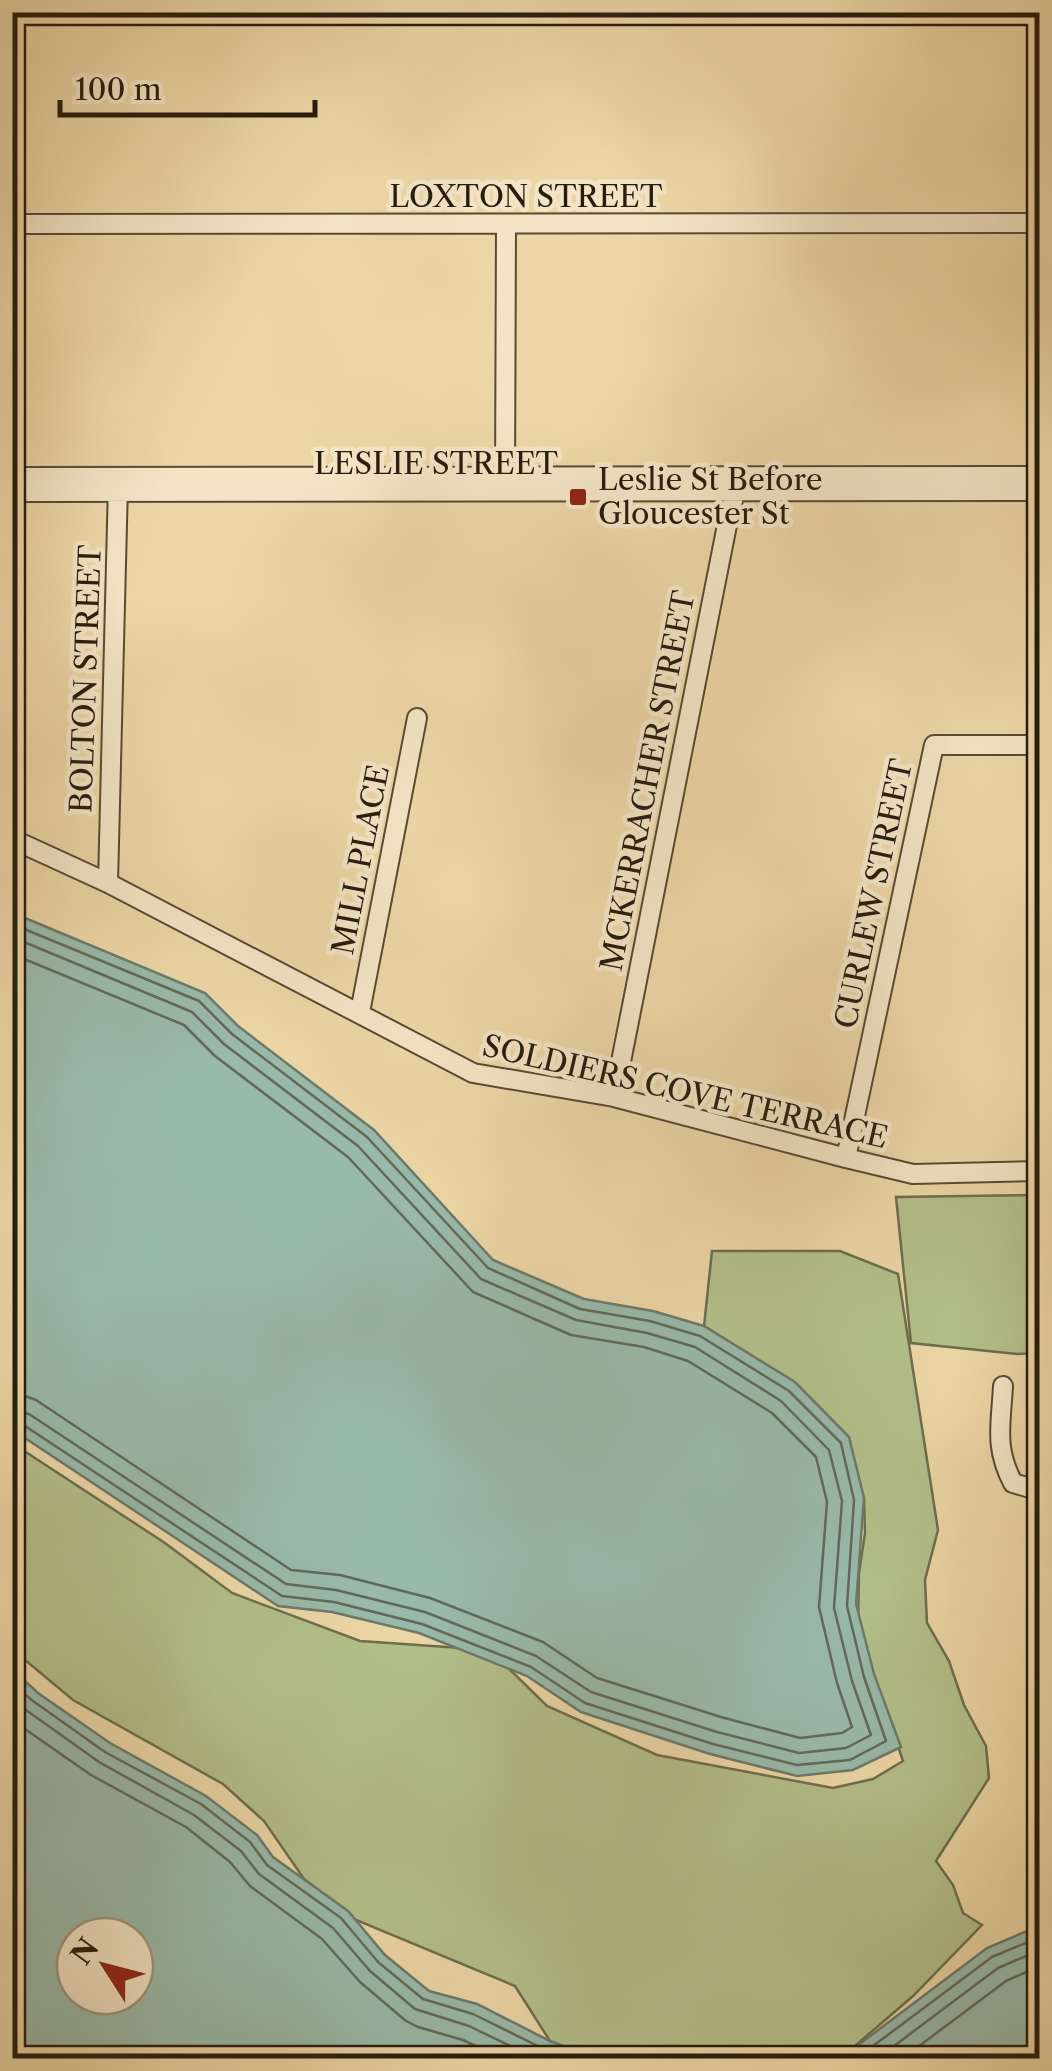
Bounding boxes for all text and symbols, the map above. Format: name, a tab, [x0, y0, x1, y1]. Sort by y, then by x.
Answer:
scale bar	[60, 55, 315, 117]
text: 100 m	[75, 71, 162, 108]
street label: LOXTON STREET	[389, 178, 663, 215]
street label: LESLIE STREET	[314, 445, 559, 482]
place label: Leslie St Before Gloucester St	[598, 461, 822, 532]
marker: Leslie St Before Gloucester St	[567, 486, 589, 508]
street label: BOLTON STREET	[62, 544, 109, 814]
street label: MCKERRACHER STREET	[592, 587, 703, 974]
street label: CURLEW STREET	[827, 755, 920, 1032]
street label: MILL PLACE	[324, 762, 397, 958]
street label: SOLDIERS COVE TERRACE	[479, 1027, 891, 1156]
north arrow	[55, 1916, 155, 2016]
text: N	[64, 1931, 106, 1971]

